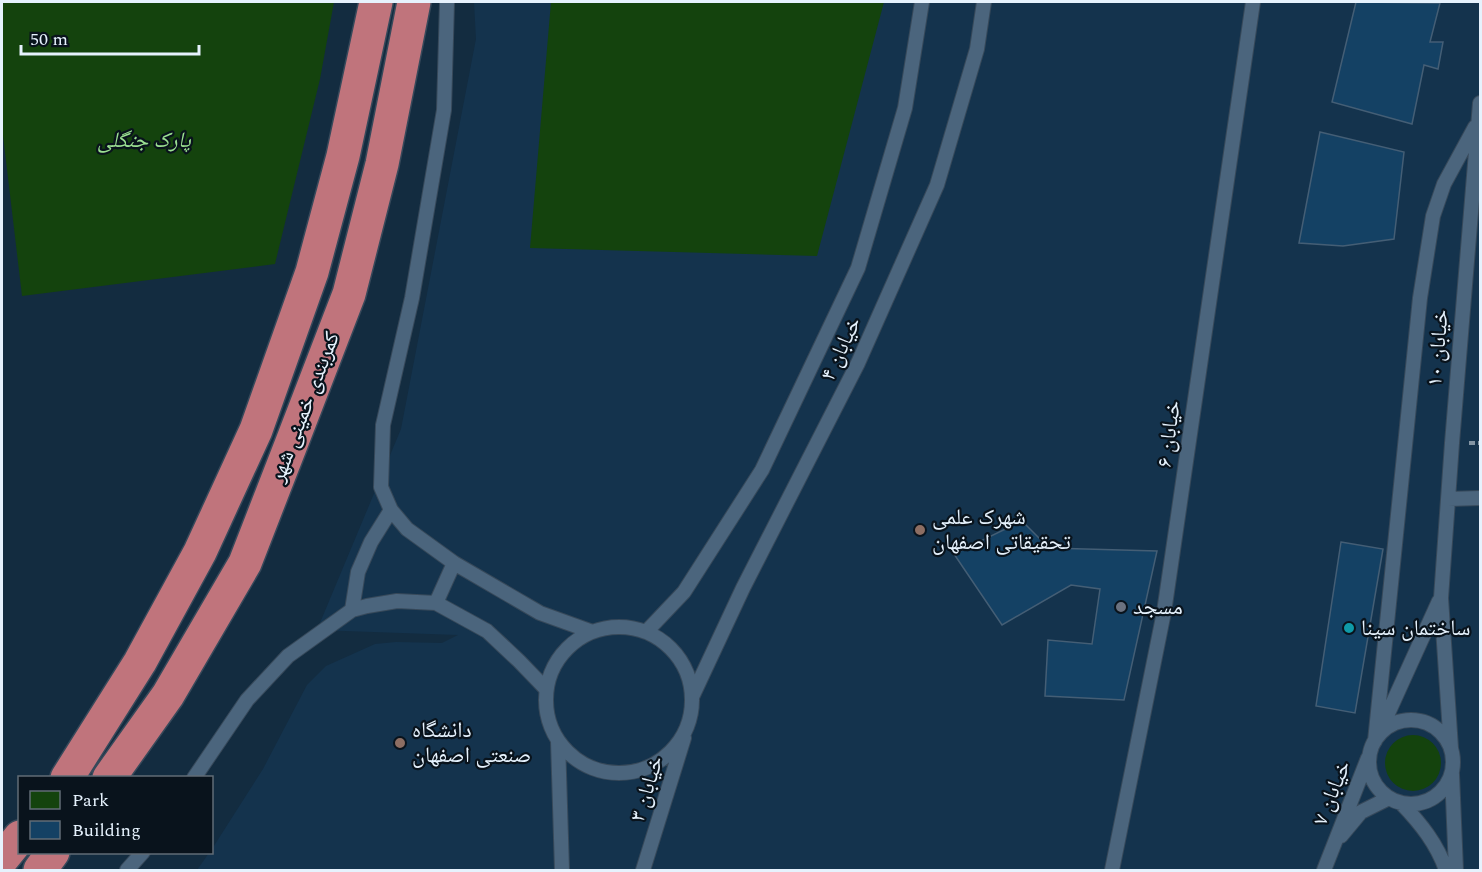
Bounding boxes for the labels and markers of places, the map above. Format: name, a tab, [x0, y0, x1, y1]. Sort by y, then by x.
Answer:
place label: شهرک علمی تحقیقاتی اصفهان	[932, 501, 1071, 559]
marker: شهرک علمی تحقیقاتی اصفهان	[913, 523, 927, 537]
place label: مسجد	[1133, 591, 1183, 624]
marker: مسجد	[1114, 600, 1128, 614]
place label: ساختمان سینا	[1361, 612, 1470, 645]
marker: ساختمان سینا	[1342, 621, 1356, 635]
place label: دانشگاه صنعتی اصفهان	[412, 714, 531, 772]
marker: دانشگاه صنعتی اصفهان	[393, 736, 407, 750]

